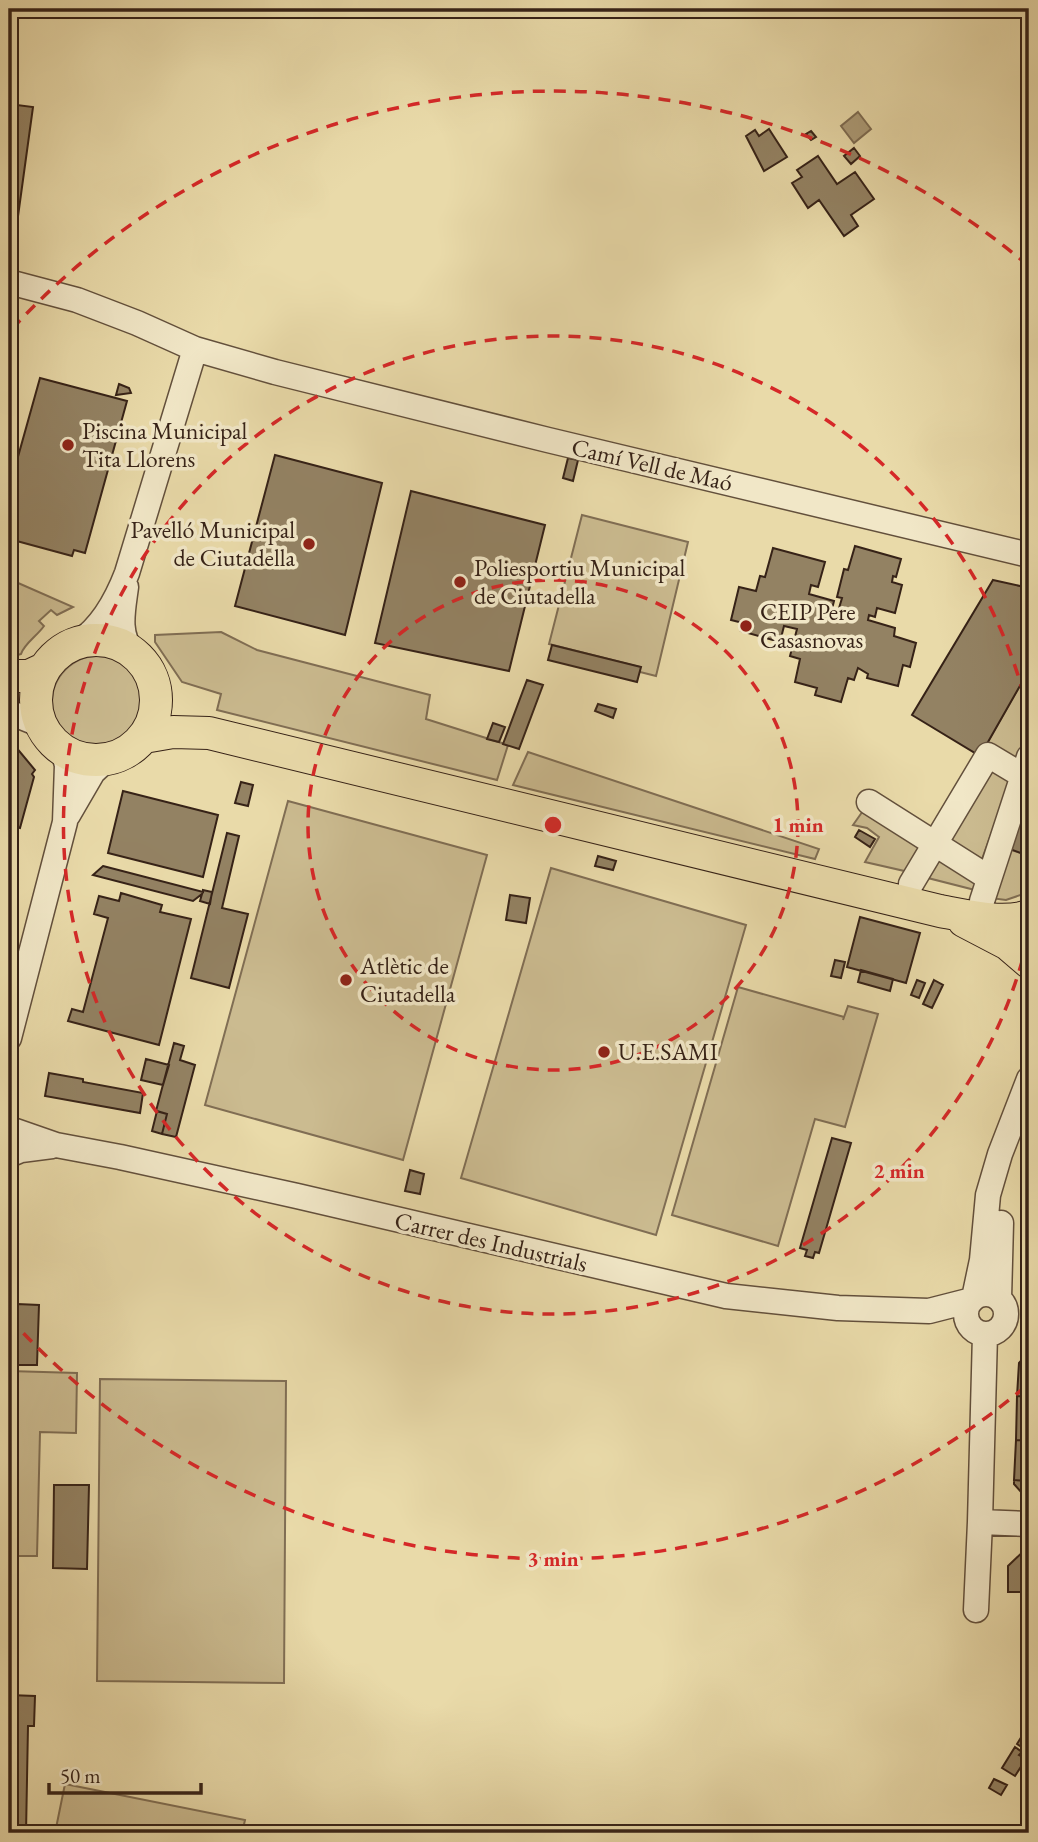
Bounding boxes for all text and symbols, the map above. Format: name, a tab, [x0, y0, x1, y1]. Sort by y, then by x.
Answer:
place label: Piscina Municipal Tita Llorens	[82, 415, 248, 474]
street label: Camí Vell de Maó	[569, 431, 736, 498]
marker: Piscina Municipal Tita Llorens	[60, 437, 76, 453]
place label: Pavelló Municipal de Ciutadella	[131, 514, 295, 573]
marker: Pavelló Municipal de Ciutadella	[301, 536, 317, 552]
place label: Poliesportiu Municipal de Ciutadella	[474, 552, 686, 611]
marker: Poliesportiu Municipal de Ciutadella	[452, 574, 468, 590]
place label: CEIP Pere Casasnovas	[760, 596, 863, 655]
marker: CEIP Pere Casasnovas	[738, 618, 754, 634]
text: 1 min	[772, 811, 824, 838]
centre of rings	[541, 813, 565, 837]
place label: Atlètic de Ciutadella	[359, 950, 456, 1009]
marker: Atlètic de Ciutadella	[338, 972, 354, 988]
place label: U.E.SAMI	[618, 1036, 718, 1067]
marker: U.E.SAMI	[596, 1044, 612, 1060]
text: 2 min	[873, 1157, 925, 1184]
street label: Carrer des Industrials	[392, 1204, 590, 1279]
text: 3 min	[527, 1545, 579, 1572]
scale bar	[49, 1751, 201, 1795]
text: 50 m	[60, 1762, 101, 1789]

